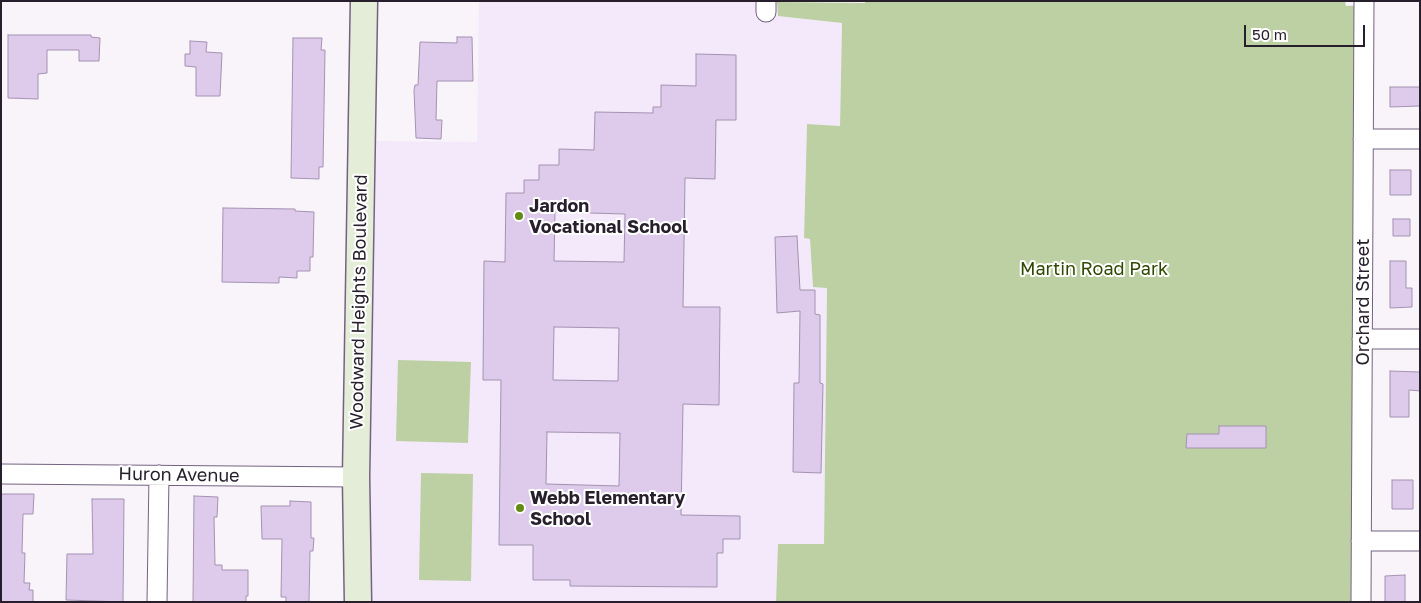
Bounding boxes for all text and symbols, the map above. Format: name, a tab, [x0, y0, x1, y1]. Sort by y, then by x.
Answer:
scale bar	[1246, 15, 1367, 47]
text: 50 m	[1252, 25, 1287, 43]
street label: Woodward Heights Boulevard	[346, 174, 372, 430]
place label: Jardon Vocational School	[529, 195, 688, 238]
marker: Jardon Vocational School	[513, 210, 525, 222]
street label: Orchard Street	[1352, 239, 1374, 365]
park label: Martin Road Park	[1020, 258, 1168, 280]
street label: Huron Avenue	[118, 463, 240, 487]
place label: Webb Elementary School	[530, 487, 685, 530]
marker: Webb Elementary School	[514, 502, 526, 514]

